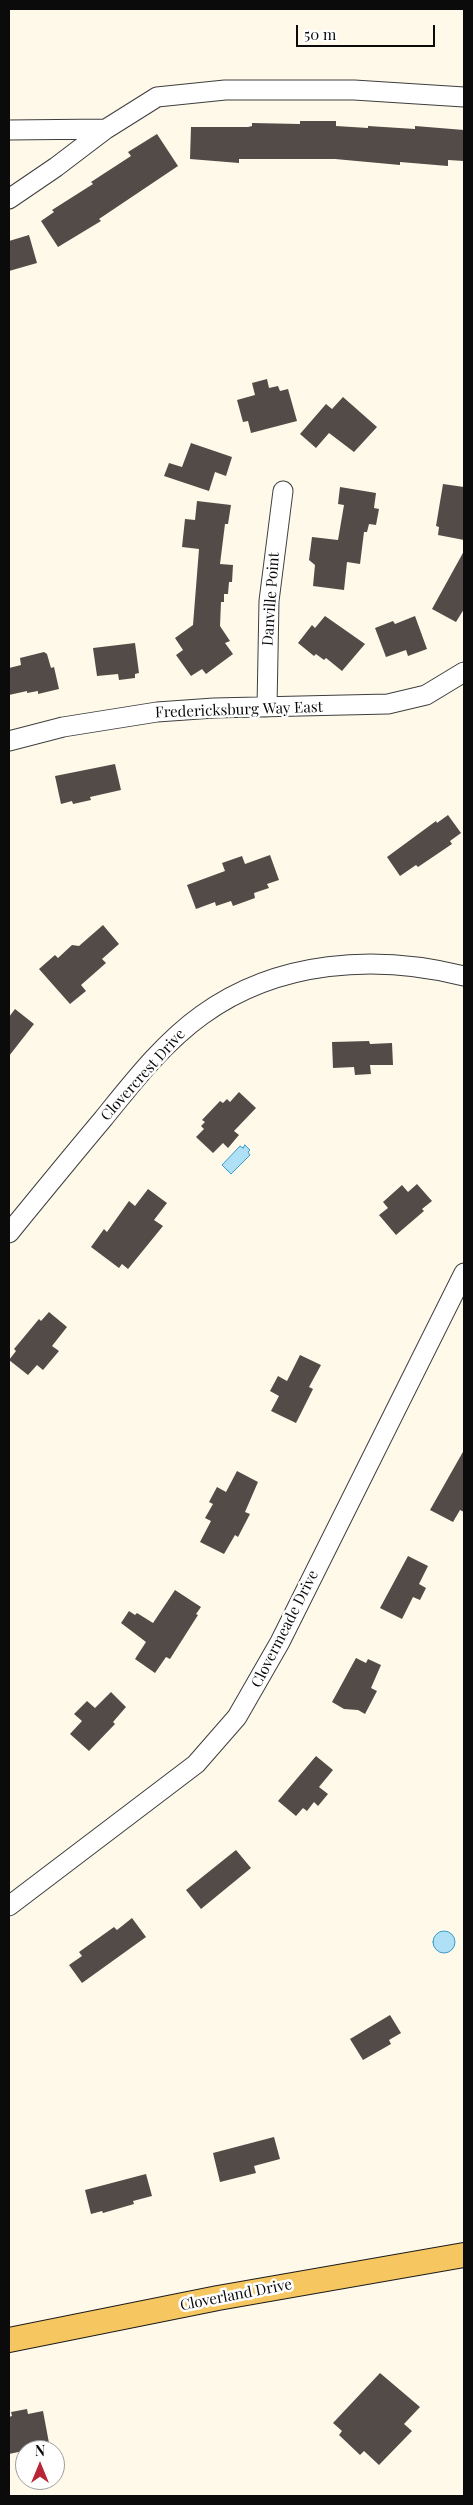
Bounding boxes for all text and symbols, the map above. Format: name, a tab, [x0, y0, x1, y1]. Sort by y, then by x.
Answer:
scale bar	[298, 15, 437, 47]
text: 50 m	[304, 24, 336, 44]
street label: Danville Point	[259, 551, 283, 647]
street label: Fredericksburg Way East	[155, 698, 323, 722]
street label: Clovercrest Drive	[97, 1025, 189, 1125]
street label: Clovermeade Drive	[248, 1567, 322, 1691]
street label: Cloverland Drive	[179, 2275, 293, 2315]
north arrow	[15, 2440, 65, 2490]
text: N	[35, 2441, 45, 2460]

